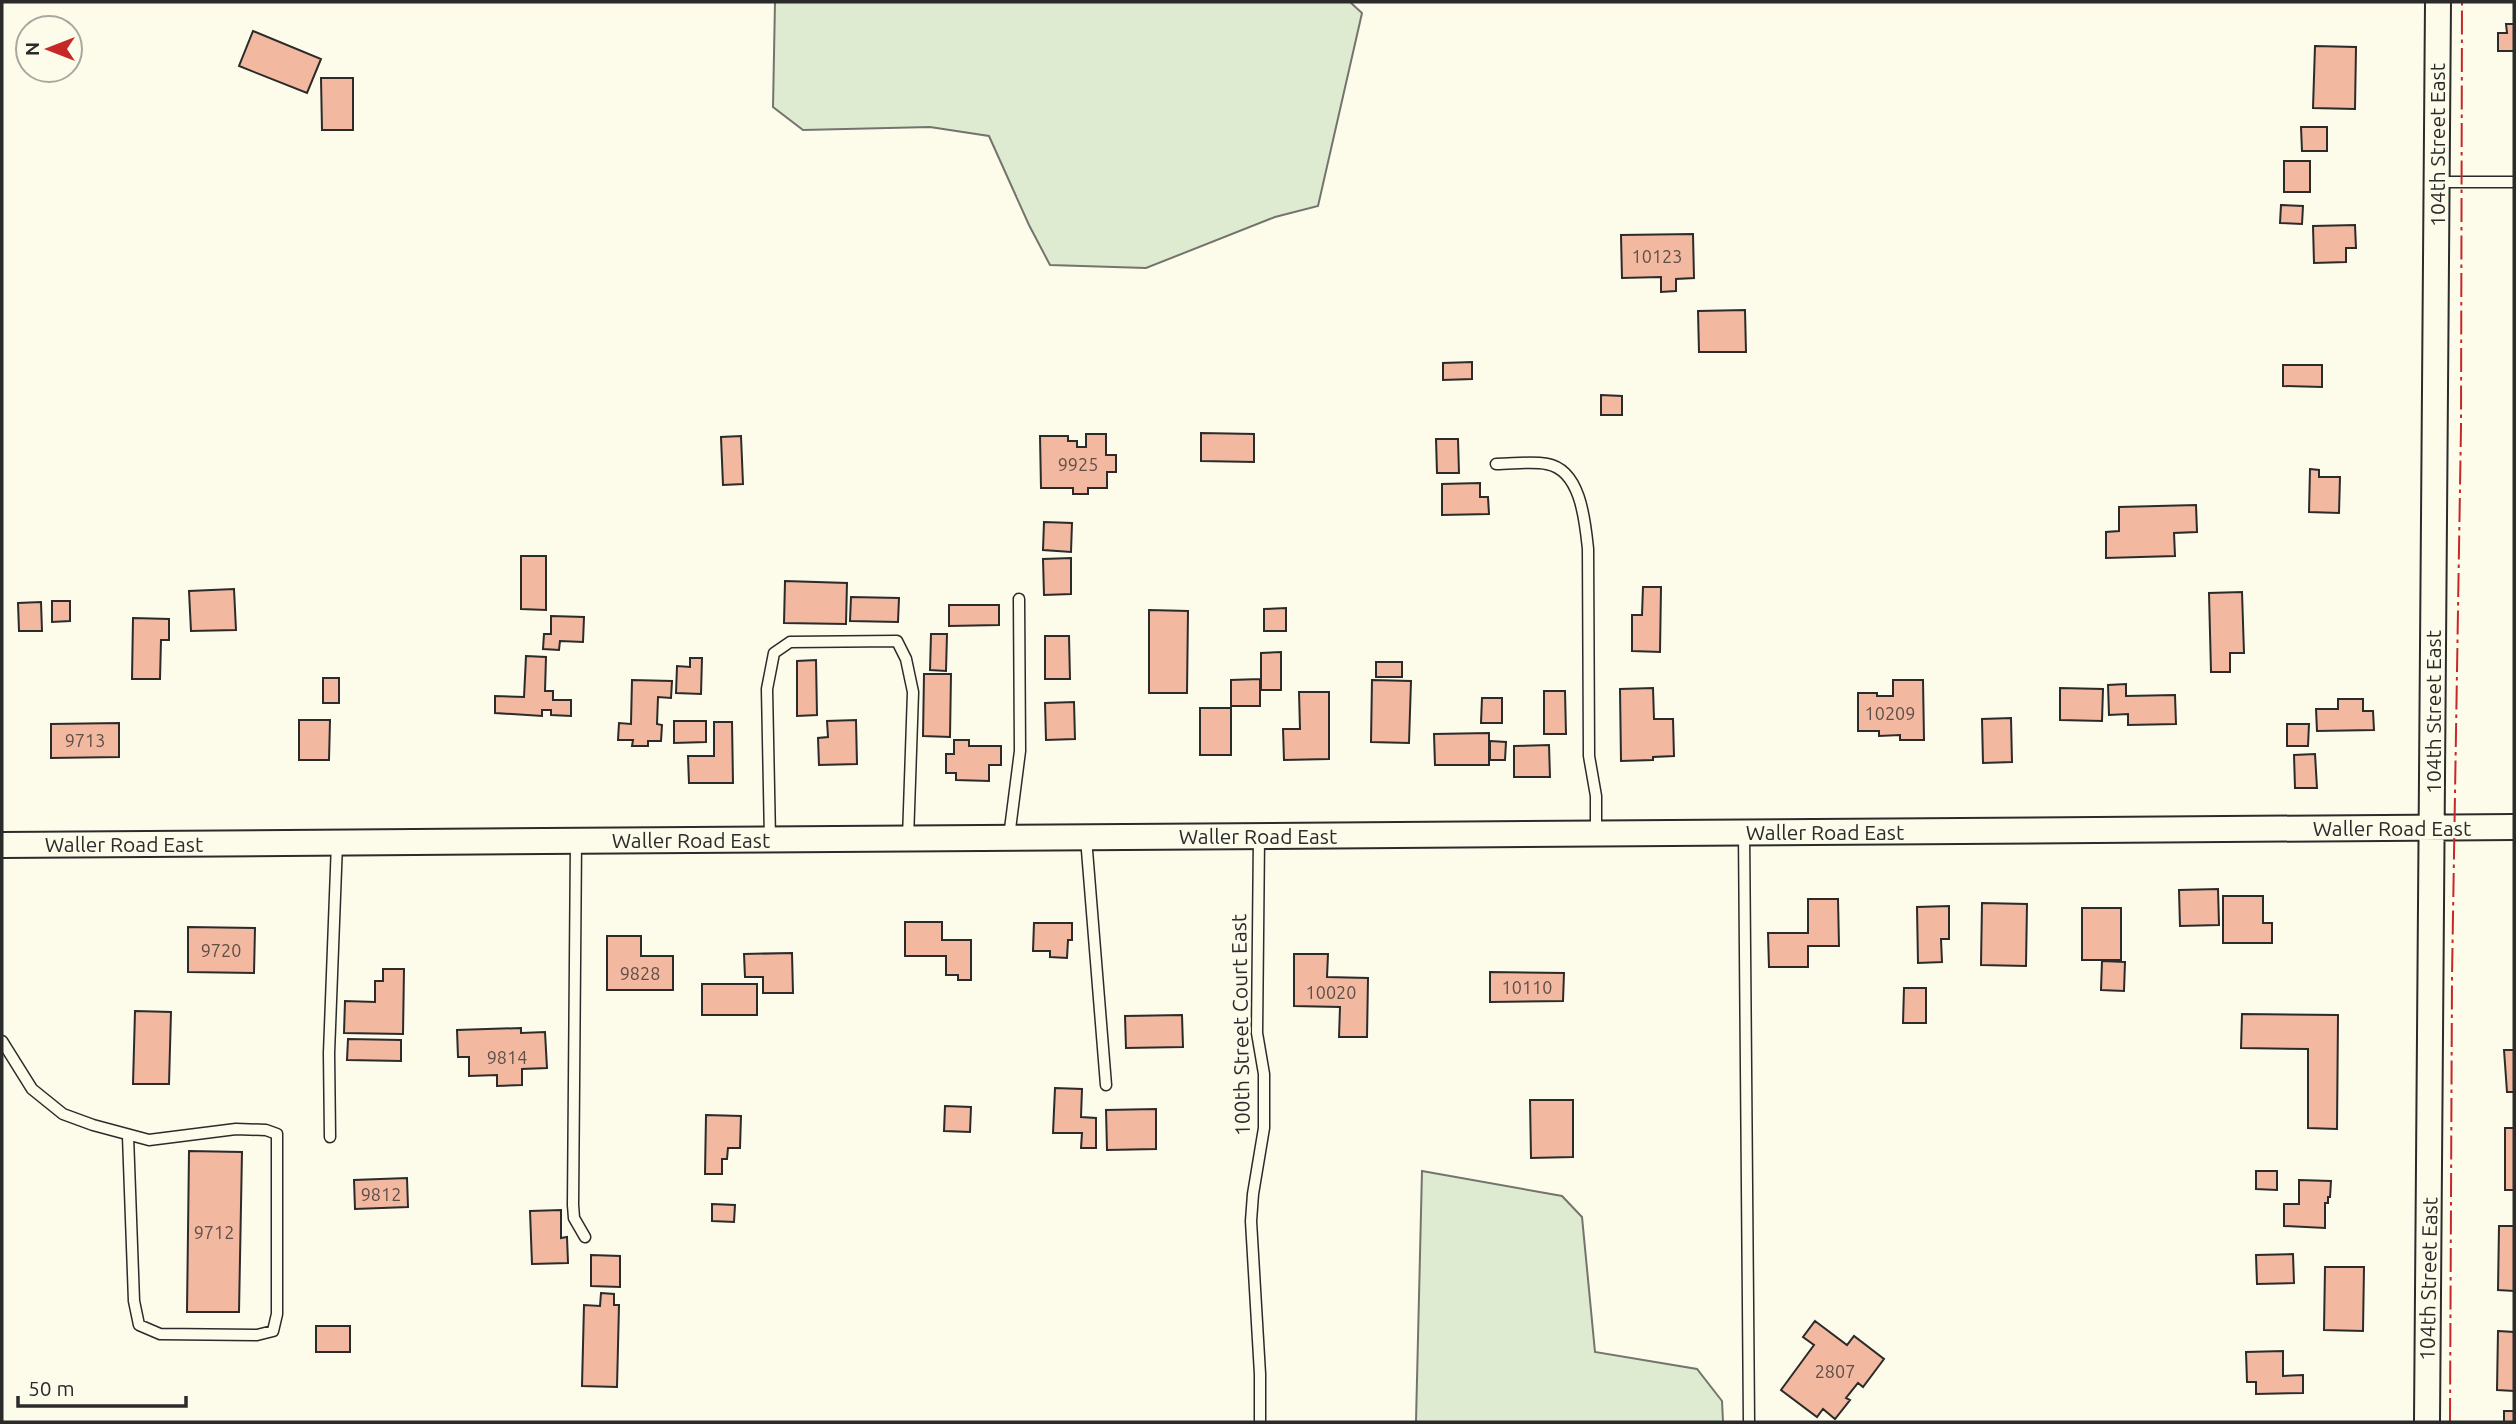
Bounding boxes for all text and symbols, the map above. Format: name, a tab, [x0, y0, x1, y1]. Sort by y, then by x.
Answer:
north arrow	[14, 14, 84, 84]
text: N	[21, 42, 43, 56]
street label: 104th Street East	[2425, 63, 2449, 227]
house number: 10123	[1632, 246, 1682, 266]
house number: 9925	[1058, 454, 1098, 474]
street label: 104th Street East	[2421, 630, 2445, 794]
house number: 10209	[1865, 703, 1915, 723]
house number: 9713	[65, 730, 105, 750]
street label: Waller Road East	[2313, 816, 2471, 840]
street label: Waller Road East	[1746, 820, 1904, 844]
street label: Waller Road East	[1179, 824, 1337, 848]
street label: Waller Road East	[612, 828, 770, 852]
street label: Waller Road East	[45, 832, 203, 856]
street label: 100th Street Court East	[1226, 914, 1254, 1136]
house number: 9720	[201, 940, 241, 960]
house number: 9828	[620, 963, 660, 983]
house number: 10110	[1502, 977, 1552, 997]
house number: 10020	[1306, 982, 1356, 1002]
house number: 9814	[487, 1047, 527, 1067]
house number: 9812	[361, 1184, 401, 1204]
street label: 104th Street East	[2415, 1197, 2441, 1361]
house number: 9712	[194, 1222, 234, 1242]
house number: 2807	[1815, 1361, 1855, 1381]
scale bar	[18, 1364, 186, 1408]
text: 50 m	[28, 1376, 75, 1400]

